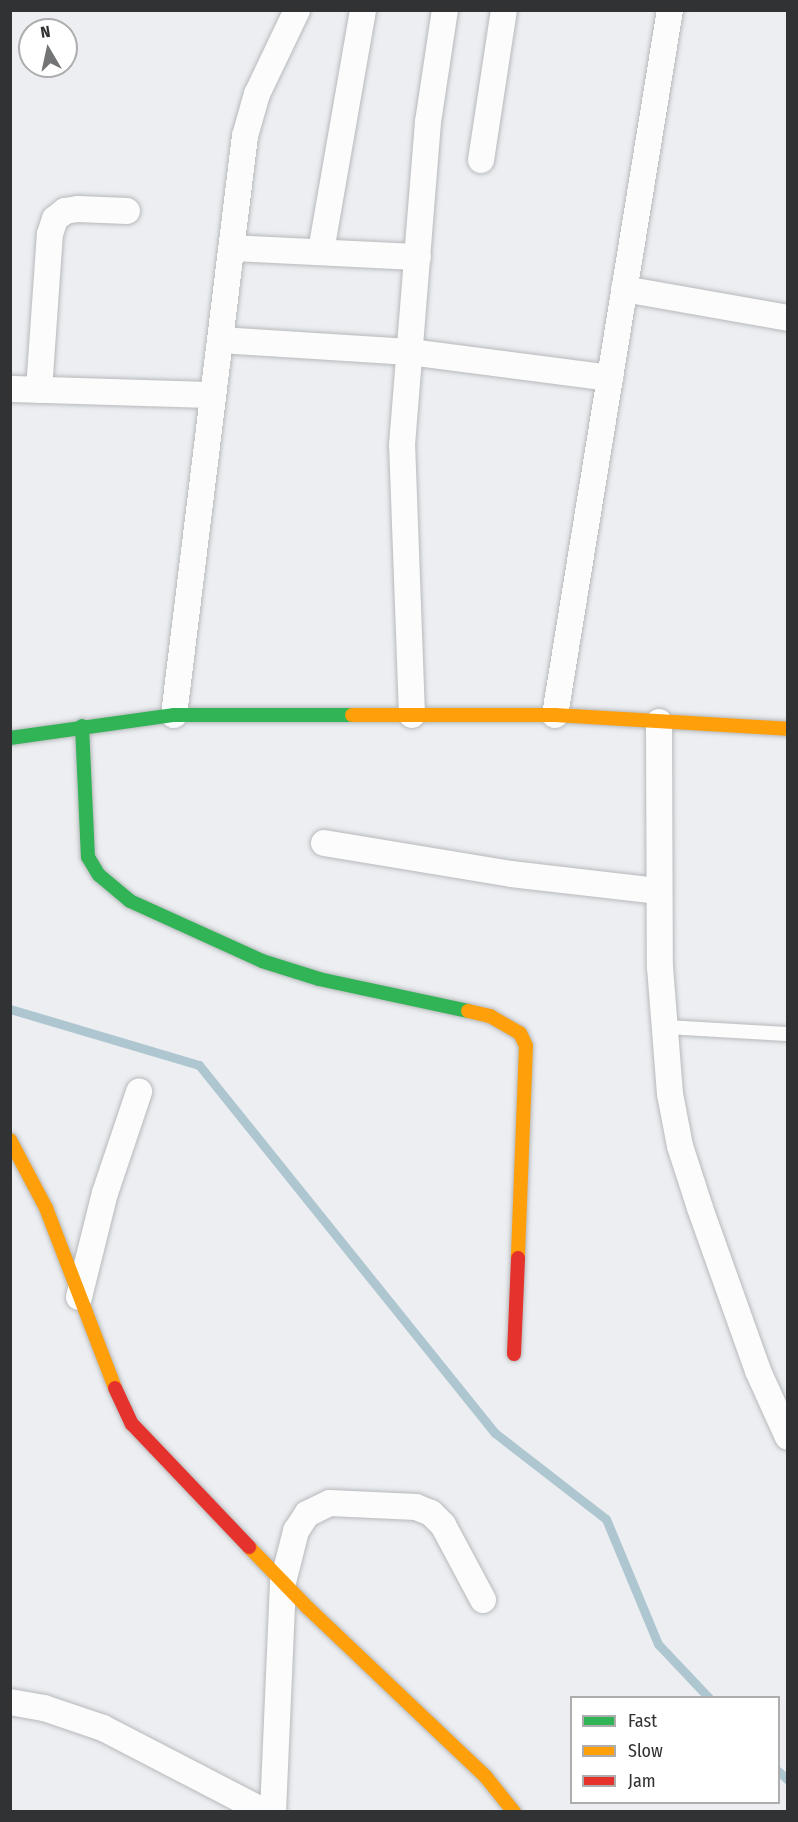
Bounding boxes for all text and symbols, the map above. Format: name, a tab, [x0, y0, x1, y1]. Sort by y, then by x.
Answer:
north arrow	[18, 18, 78, 78]
text: N	[39, 22, 52, 42]
legend	[570, 1696, 780, 1804]
text: Fast	[628, 1710, 657, 1732]
text: Slow	[628, 1740, 663, 1762]
text: Jam	[628, 1770, 656, 1792]

